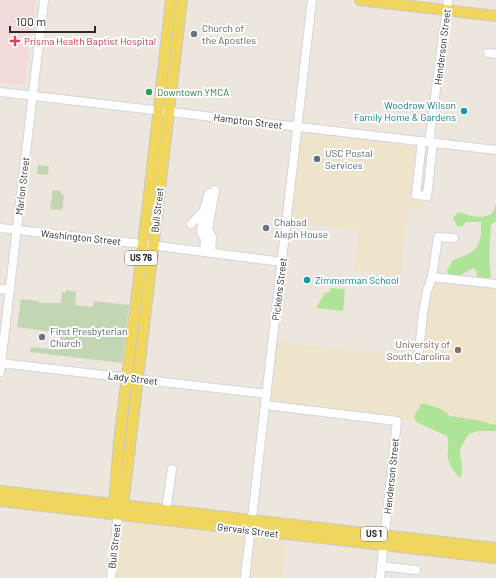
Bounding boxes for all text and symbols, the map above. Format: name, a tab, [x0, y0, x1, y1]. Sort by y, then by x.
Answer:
scale bar	[10, 8, 95, 34]
street label: Henderson Street	[431, 8, 453, 86]
text: 100 m	[16, 14, 46, 28]
place label: Church of the Apostles	[202, 22, 256, 46]
marker: Church of the Apostles	[189, 29, 199, 39]
marker: Prisma Health Baptist Hospital	[9, 35, 21, 47]
place label: Prisma Health Baptist Hospital	[24, 35, 156, 47]
place label: Downtown YMCA	[157, 86, 229, 98]
marker: Downtown YMCA	[144, 87, 154, 97]
place label: Woodrow Wilson Family Home & Gardens	[354, 99, 456, 123]
marker: Woodrow Wilson Family Home & Gardens	[459, 106, 469, 116]
street label: Hampton Street	[213, 111, 283, 131]
place label: USC Postal Services	[325, 147, 372, 171]
marker: USC Postal Services	[312, 154, 322, 164]
street label: Marion Street	[12, 156, 32, 216]
street label: Bull Street	[148, 186, 166, 233]
place label: Chabad Aleph House	[274, 216, 328, 240]
marker: Chabad Aleph House	[261, 223, 271, 233]
street label: Washington Street	[40, 227, 122, 247]
road number: US 76	[125, 251, 157, 265]
street label: Pickens Street	[269, 256, 289, 321]
place label: Zimmerman School	[315, 274, 399, 286]
marker: Zimmerman School	[302, 275, 312, 285]
place label: First Presbyterian Church	[50, 325, 127, 349]
marker: First Presbyterian Church	[37, 332, 47, 342]
place label: University of South Carolina	[387, 338, 450, 362]
marker: University of South Carolina	[453, 345, 463, 355]
street label: Lady Street	[107, 369, 159, 387]
street label: Henderson Street	[381, 437, 401, 515]
street label: Gervais Street	[217, 520, 280, 540]
street label: Bull Street	[105, 522, 123, 569]
road number: US 1	[361, 527, 387, 541]

